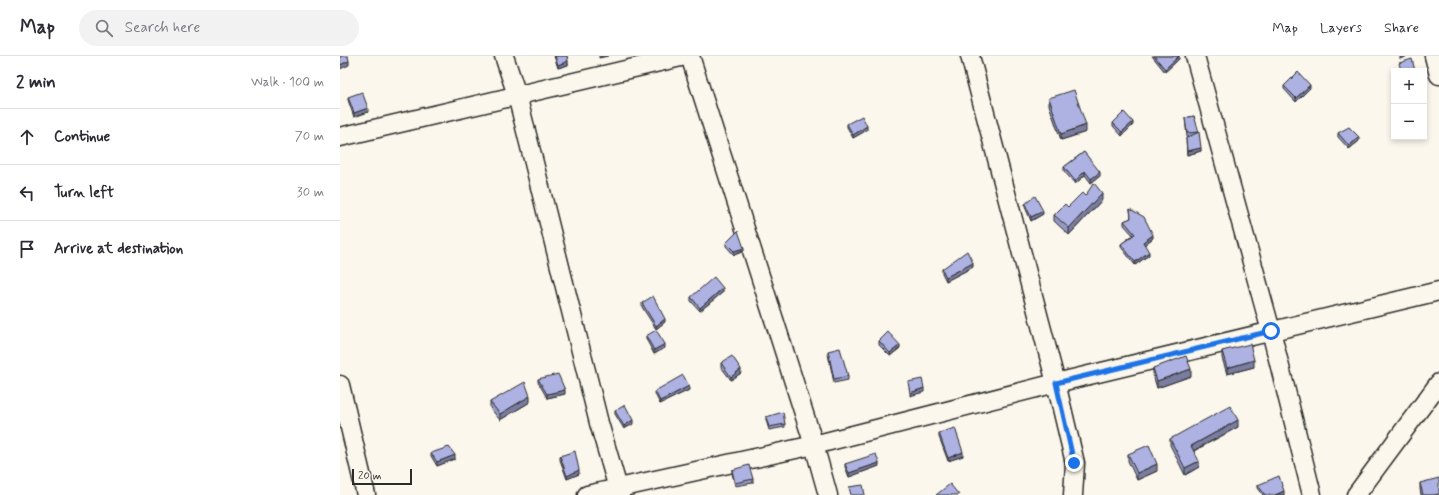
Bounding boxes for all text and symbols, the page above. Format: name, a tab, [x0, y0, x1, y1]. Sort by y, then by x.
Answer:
search box	[79, 10, 359, 46]
text: Map	[20, 15, 55, 40]
icon: search	[93, 17, 115, 39]
text: Search here	[125, 18, 200, 38]
text: Map	[1272, 19, 1298, 37]
text: Layers	[1320, 19, 1362, 37]
text: Share	[1384, 19, 1419, 37]
map controls	[1391, 68, 1427, 140]
button: +	[1391, 68, 1427, 104]
text: 2 min	[16, 71, 56, 93]
text: Walk · 100 m	[251, 74, 324, 91]
button: −	[1391, 104, 1427, 140]
icon: ahead	[16, 126, 38, 148]
text: Continue	[54, 127, 110, 147]
text: 70 m	[295, 128, 324, 145]
icon: left	[16, 182, 38, 204]
text: Turn left	[54, 183, 114, 203]
text: 30 m	[297, 184, 324, 201]
icon: arrive	[16, 238, 38, 260]
text: Arrive at destination	[54, 239, 183, 259]
route start	[1262, 322, 1280, 340]
route end	[1065, 454, 1083, 472]
scale bar	[352, 467, 412, 486]
text: 20 m	[358, 469, 381, 483]

